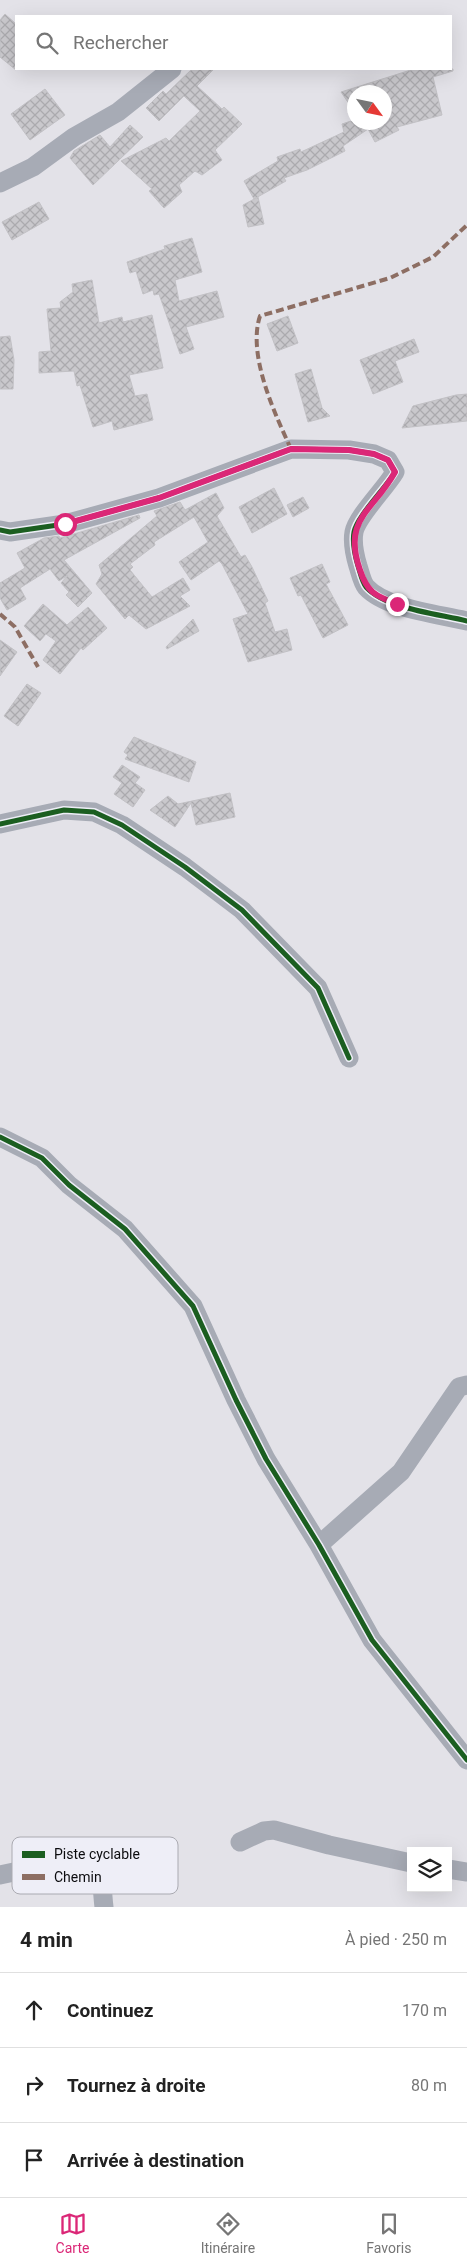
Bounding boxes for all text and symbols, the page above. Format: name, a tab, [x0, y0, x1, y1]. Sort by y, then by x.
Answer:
search box	[15, 15, 452, 70]
icon: search	[33, 29, 61, 57]
text: Rechercher	[73, 31, 168, 54]
north arrow	[347, 85, 392, 130]
route start	[54, 513, 77, 536]
route end	[386, 593, 409, 616]
legend	[12, 1837, 178, 1894]
text: Piste cyclable	[54, 1846, 140, 1862]
map controls	[407, 1847, 452, 1892]
button: layers	[407, 1847, 452, 1892]
text: Chemin	[54, 1869, 102, 1885]
text: 4 min	[20, 1928, 73, 1952]
text: À pied · 250 m	[345, 1930, 447, 1949]
icon: ahead	[20, 1996, 48, 2024]
text: Continuez	[67, 1999, 153, 2022]
text: 170 m	[402, 2001, 447, 2020]
icon: right	[20, 2071, 48, 2099]
text: Tournez à droite	[67, 2074, 206, 2097]
text: 80 m	[411, 2076, 447, 2095]
icon: arrive	[20, 2146, 48, 2174]
text: Arrivée à destination	[67, 2149, 244, 2172]
tab: Carte	[56, 2210, 89, 2256]
tab: Itinéraire	[201, 2210, 255, 2256]
tab: Favoris	[366, 2210, 411, 2256]

